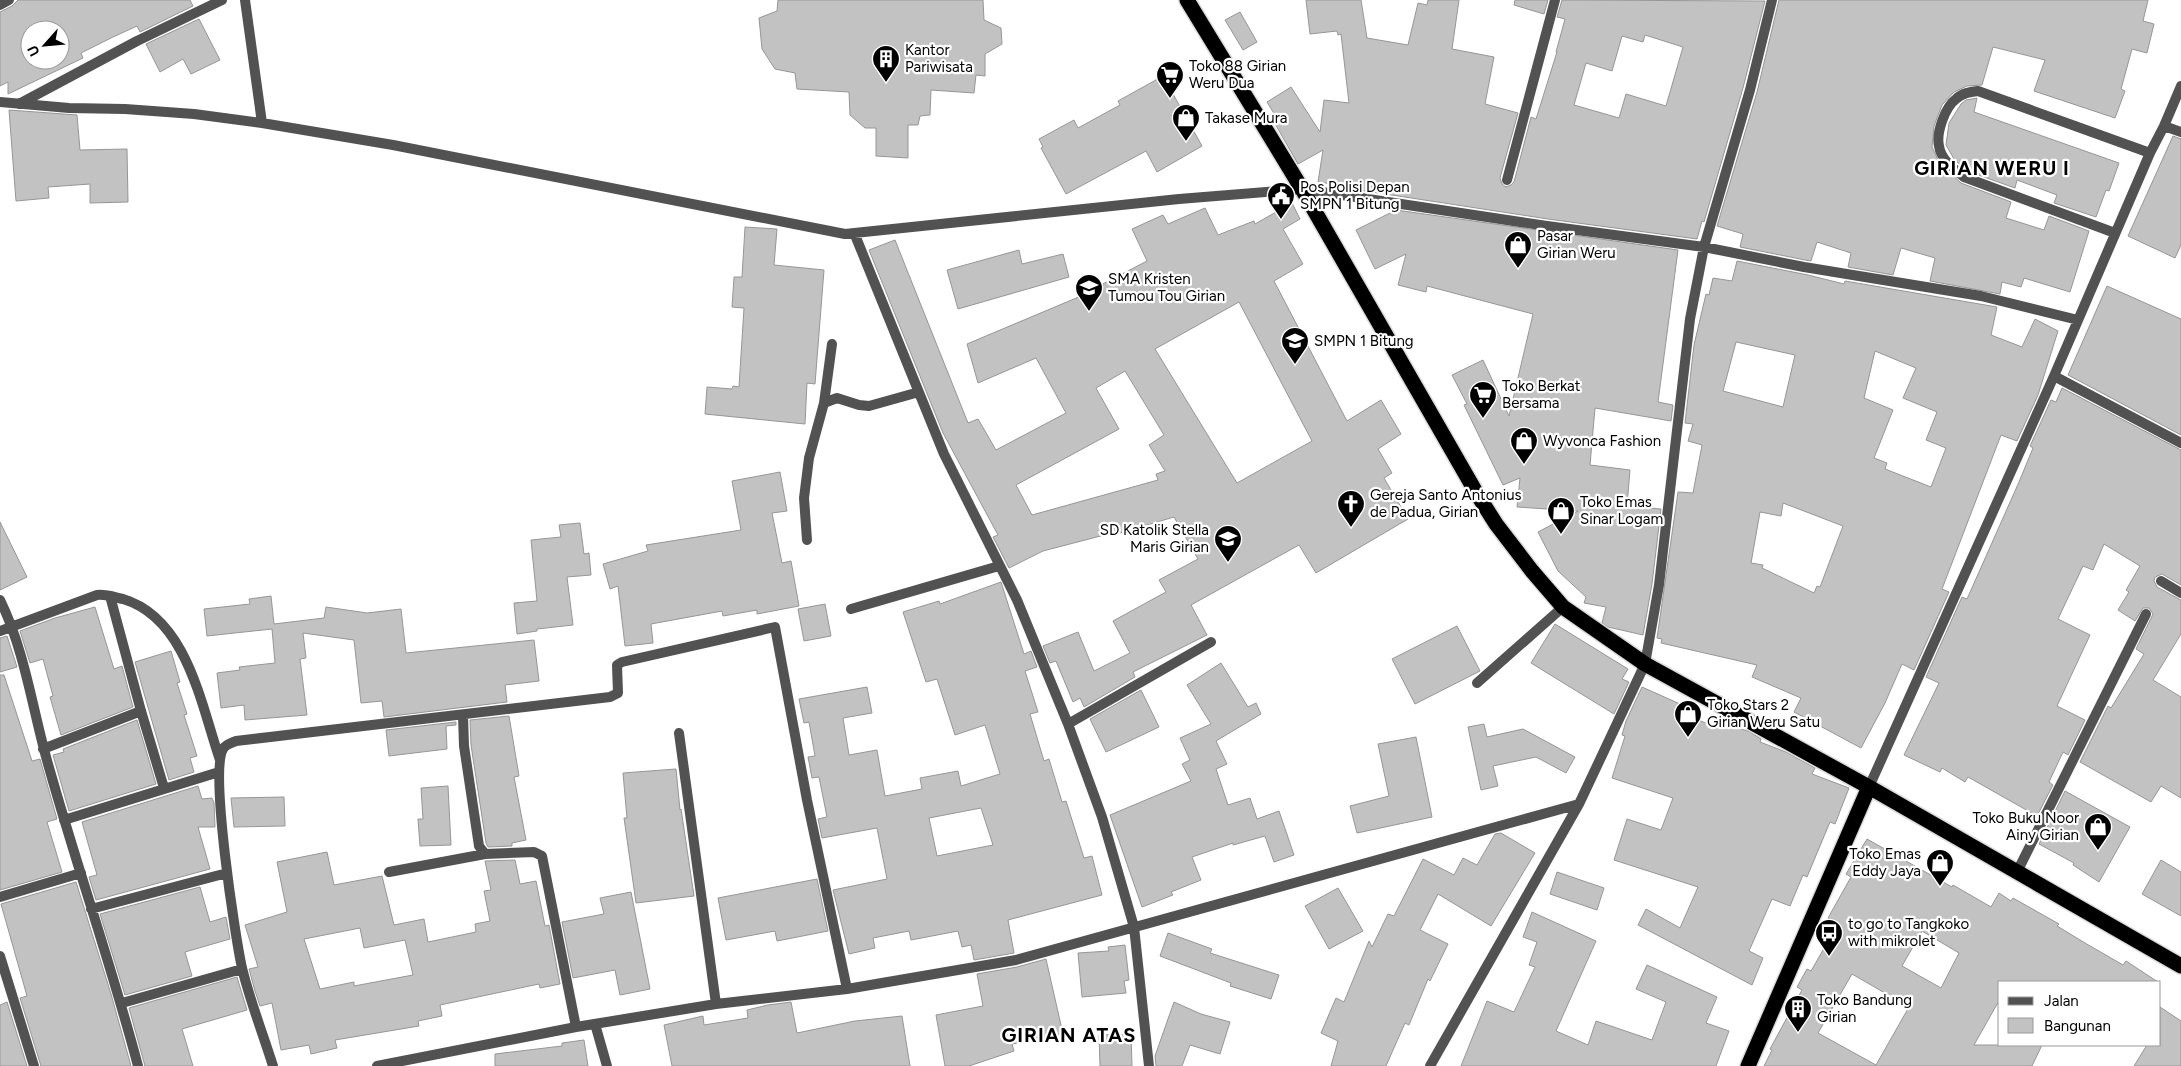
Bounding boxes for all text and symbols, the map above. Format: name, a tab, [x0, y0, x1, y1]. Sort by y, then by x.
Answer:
north arrow	[20, 20, 70, 70]
place label: Kantor Pariwisata	[905, 41, 973, 76]
text: U	[24, 42, 44, 59]
building icon: Kantor Pariwisata	[871, 44, 901, 83]
place label: Toko 88 Girian Weru Dua	[1189, 57, 1286, 92]
supermarket icon: Toko 88 Girian Weru Dua	[1155, 60, 1185, 99]
shop icon: Takase Mura	[1171, 103, 1201, 142]
place label: Takase Mura	[1205, 109, 1287, 127]
district label: GIRIAN WERU I	[1914, 156, 2070, 180]
place label: Pos Polisi Depan SMPN 1 Bitung	[1300, 178, 1410, 213]
public building icon: Pos Polisi Depan SMPN 1 Bitung	[1266, 181, 1296, 220]
place label: Pasar Girian Weru	[1537, 227, 1616, 262]
shop icon: Pasar Girian Weru	[1503, 230, 1533, 269]
place label: SMA Kristen Tumou Tou Girian	[1108, 270, 1225, 305]
school or university icon: SMA Kristen Tumou Tou Girian	[1074, 273, 1104, 312]
school or university icon: SMPN 1 Bitung	[1280, 326, 1310, 365]
place label: SMPN 1 Bitung	[1314, 332, 1414, 350]
place label: Toko Berkat Bersama	[1502, 377, 1581, 412]
supermarket icon: Toko Berkat Bersama	[1468, 380, 1498, 419]
shop icon: Wyvonca Fashion	[1509, 426, 1539, 465]
place label: Wyvonca Fashion	[1543, 432, 1661, 450]
place label: Gereja Santo Antonius de Padua, Girian	[1370, 486, 1522, 521]
church icon: Gereja Santo Antonius de Padua, Girian	[1336, 489, 1366, 528]
place label: Toko Emas Sinar Logam	[1580, 493, 1663, 528]
shop icon: Toko Emas Sinar Logam	[1546, 496, 1576, 535]
place label: SD Katolik Stella Maris Girian	[1100, 521, 1209, 556]
school or university icon: SD Katolik Stella Maris Girian	[1213, 524, 1243, 563]
place label: Toko Stars 2 Girian Weru Satu	[1707, 696, 1820, 731]
shop icon: Toko Stars 2 Girian Weru Satu	[1673, 699, 1703, 738]
place label: Toko Buku Noor Ainy Girian	[1972, 809, 2079, 844]
shop icon: Toko Buku Noor Ainy Girian	[2083, 812, 2113, 851]
place label: Toko Emas Eddy Jaya	[1849, 845, 1921, 880]
shop icon: Toko Emas Eddy Jaya	[1925, 848, 1955, 887]
place label: to go to Tangkoko with mikrolet	[1848, 915, 1969, 950]
bus stop icon: to go to Tangkoko with mikrolet	[1814, 918, 1844, 957]
legend	[1998, 981, 2161, 1046]
place label: Toko Bandung Girian	[1817, 991, 1912, 1026]
text: Jalan	[2044, 992, 2079, 1010]
building icon: Toko Bandung Girian	[1783, 994, 1813, 1033]
text: Bangunan	[2044, 1017, 2111, 1035]
district label: GIRIAN ATAS	[1002, 1023, 1136, 1047]

